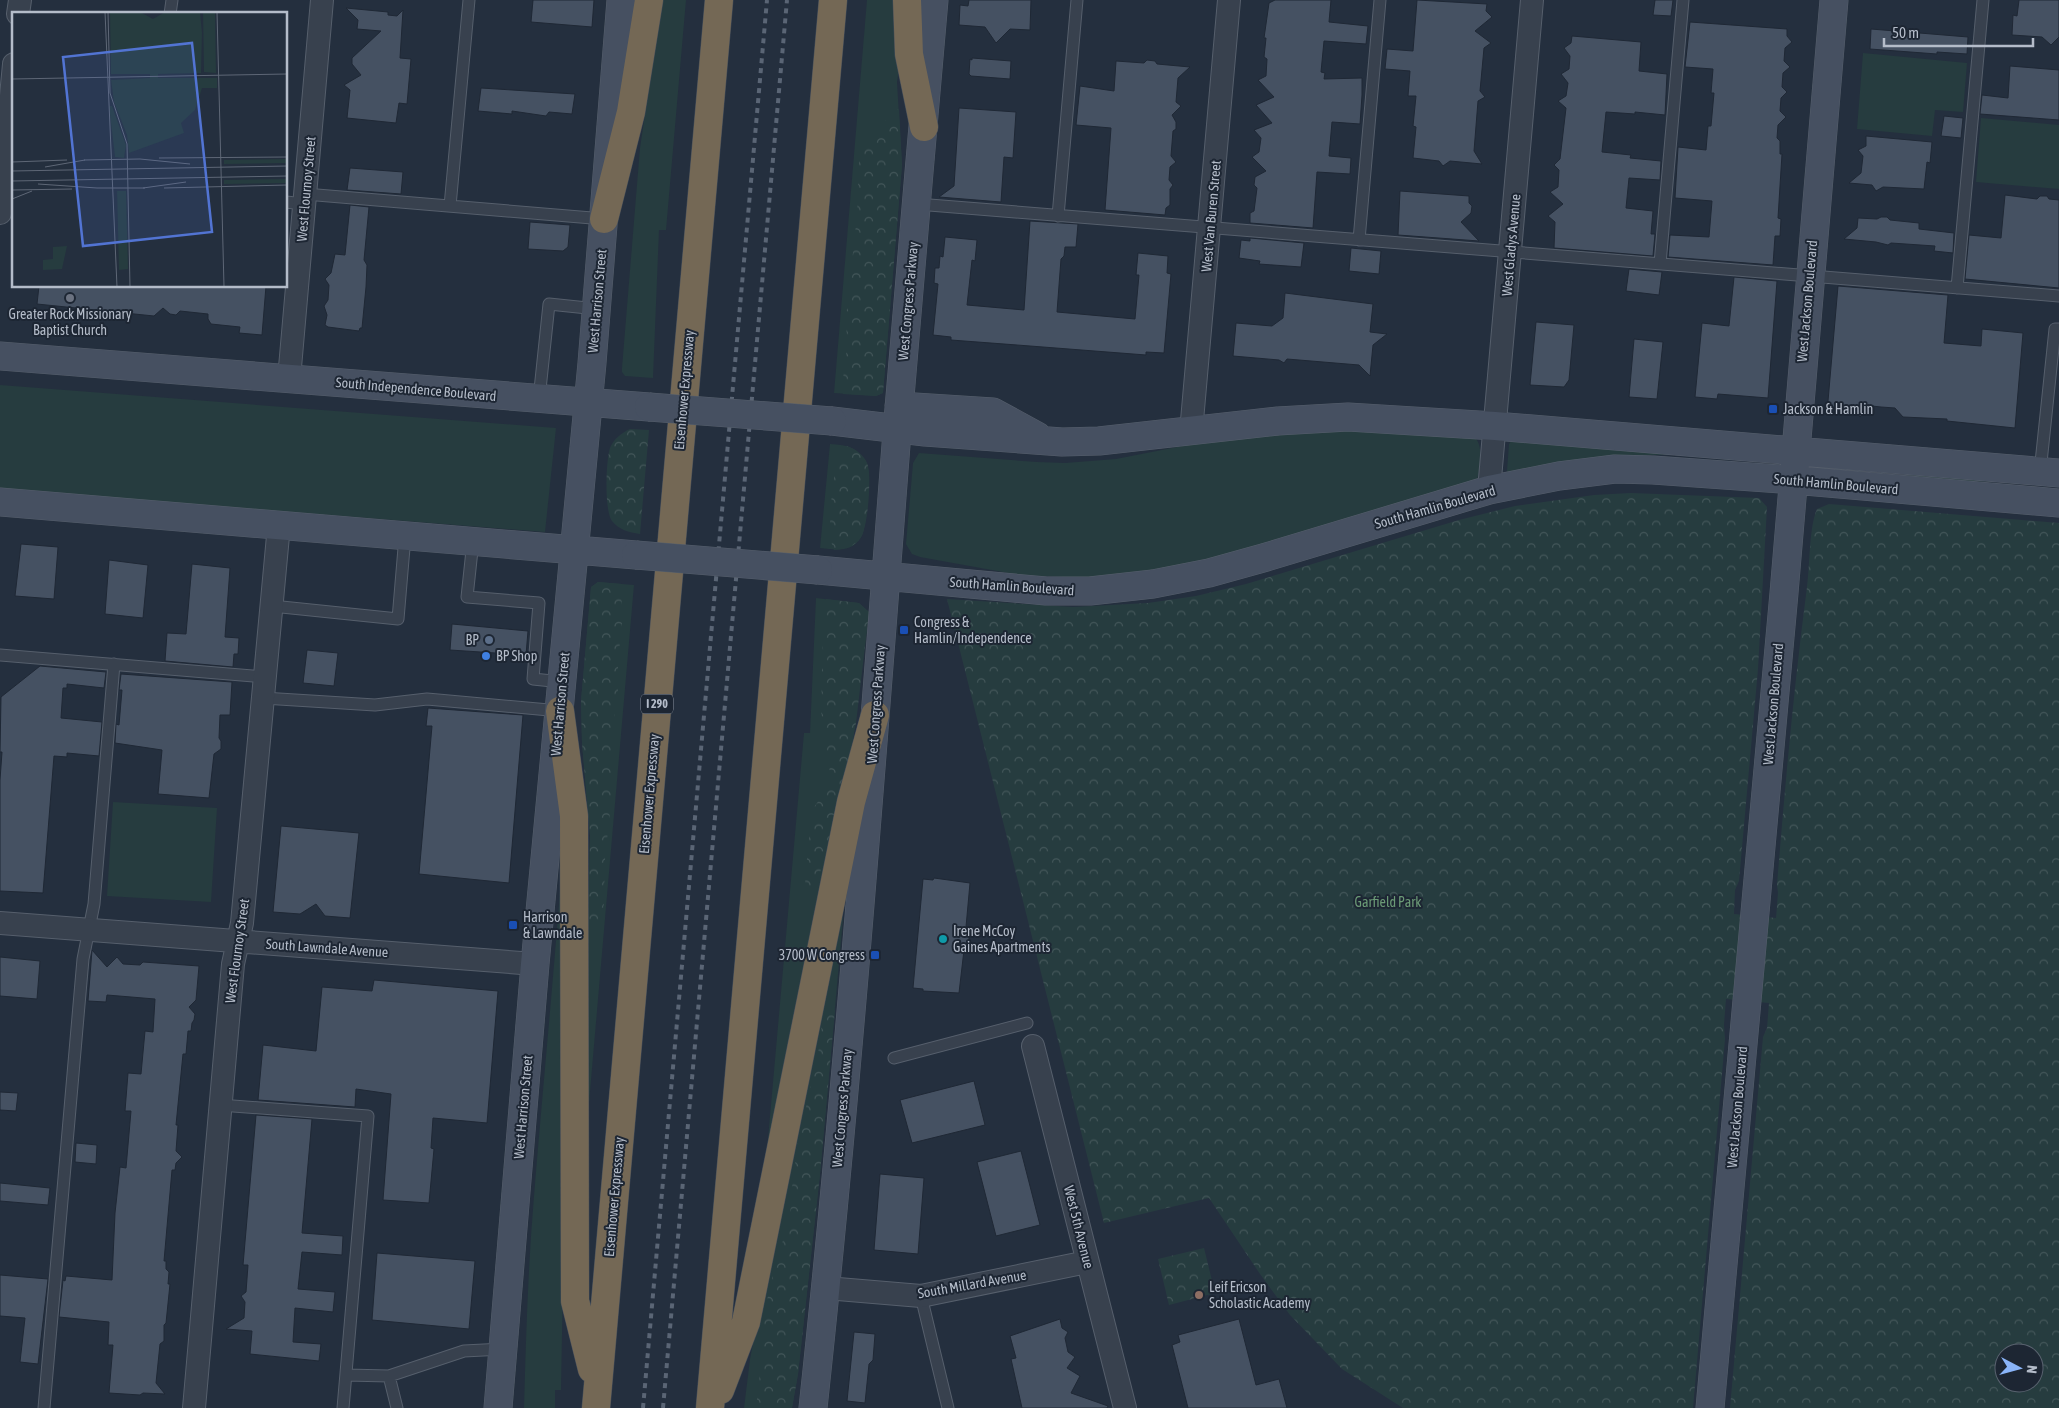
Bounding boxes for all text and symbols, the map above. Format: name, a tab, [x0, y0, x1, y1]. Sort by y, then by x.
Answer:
inset map	[12, 12, 288, 288]
scale bar	[1884, 15, 2033, 47]
text: 50 m	[1892, 24, 1919, 41]
street label: West Flournoy Street	[293, 136, 319, 242]
street label: West Van Buren Street	[1198, 160, 1224, 272]
street label: West Gladys Avenue	[1499, 193, 1523, 297]
street label: West Jackson Boulevard	[1794, 239, 1820, 363]
street label: West Congress Parkway	[895, 241, 921, 361]
street label: West Harrison Street	[584, 248, 610, 354]
marker: Greater Rock Missionary Baptist Church	[64, 292, 76, 304]
place label: Greater Rock Missionary Baptist Church	[8, 306, 132, 338]
street label: Eisenhower Expressway	[671, 329, 697, 451]
street label: South Independence Boulevard	[335, 374, 497, 404]
place label: Jackson & Hamlin	[1783, 401, 1873, 417]
marker: Jackson & Hamlin	[1767, 403, 1779, 415]
street label: South Hamlin Boulevard	[1773, 471, 1899, 497]
street label: South Hamlin Boulevard	[1373, 482, 1497, 532]
street label: South Hamlin Boulevard	[949, 574, 1075, 598]
place label: Congress & Hamlin/Independence	[914, 614, 1032, 646]
marker: Congress & Hamlin/Independence	[898, 624, 910, 636]
place label: BP	[466, 632, 479, 648]
marker: BP	[483, 634, 495, 646]
street label: West Jackson Boulevard	[1760, 642, 1786, 766]
street label: West Congress Parkway	[864, 644, 888, 764]
place label: BP Shop	[496, 648, 538, 664]
marker: BP Shop	[480, 650, 492, 662]
street label: West Harrison Street	[547, 651, 573, 757]
road number: I 290	[641, 694, 673, 714]
street label: Eisenhower Expressway	[636, 733, 662, 855]
park label: Garfield Park	[1355, 894, 1421, 910]
street label: West Flournoy Street	[222, 898, 252, 1004]
place label: Harrison & Lawndale	[523, 909, 582, 941]
marker: Harrison & Lawndale	[507, 919, 519, 931]
place label: Irene McCoy Gaines Apartments	[953, 923, 1050, 955]
marker: Irene McCoy Gaines Apartments	[937, 933, 949, 945]
street label: South Lawndale Avenue	[265, 936, 389, 960]
place label: 3700 W Congress	[779, 947, 865, 963]
marker: 3700 W Congress	[869, 949, 881, 961]
street label: West Jackson Boulevard	[1724, 1045, 1750, 1169]
street label: West Congress Parkway	[829, 1048, 855, 1168]
street label: West Harrison Street	[510, 1054, 536, 1160]
street label: Eisenhower Expressway	[601, 1136, 627, 1258]
street label: West 5th Avenue	[1061, 1184, 1097, 1270]
street label: South Millard Avenue	[916, 1267, 1028, 1301]
place label: Leif Ericson Scholastic Academy	[1209, 1279, 1311, 1311]
marker: Leif Ericson Scholastic Academy	[1193, 1289, 1205, 1301]
north arrow	[1994, 1343, 2044, 1393]
text: N	[2024, 1364, 2040, 1374]

